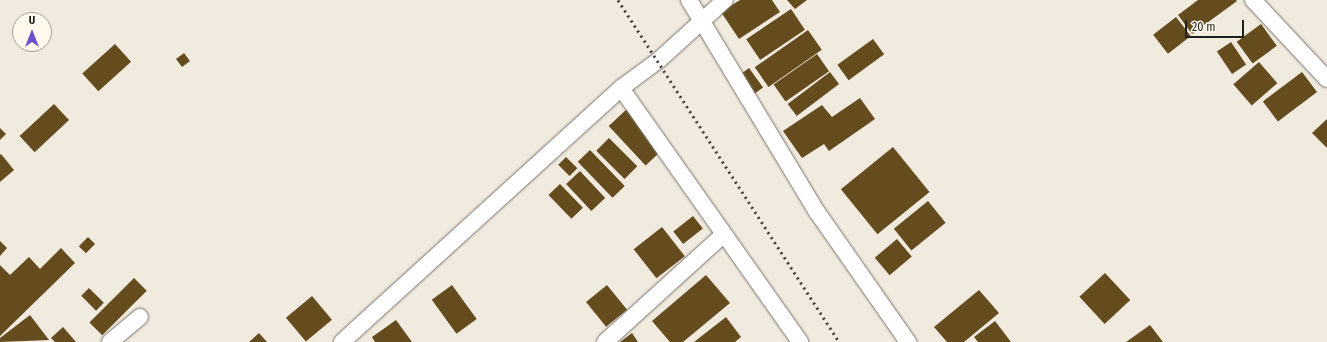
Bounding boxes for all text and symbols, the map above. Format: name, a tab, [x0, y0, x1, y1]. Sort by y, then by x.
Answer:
north arrow	[12, 12, 52, 52]
scale bar	[1187, 12, 1246, 38]
text: U	[29, 14, 35, 27]
text: 20 m	[1192, 20, 1216, 34]

